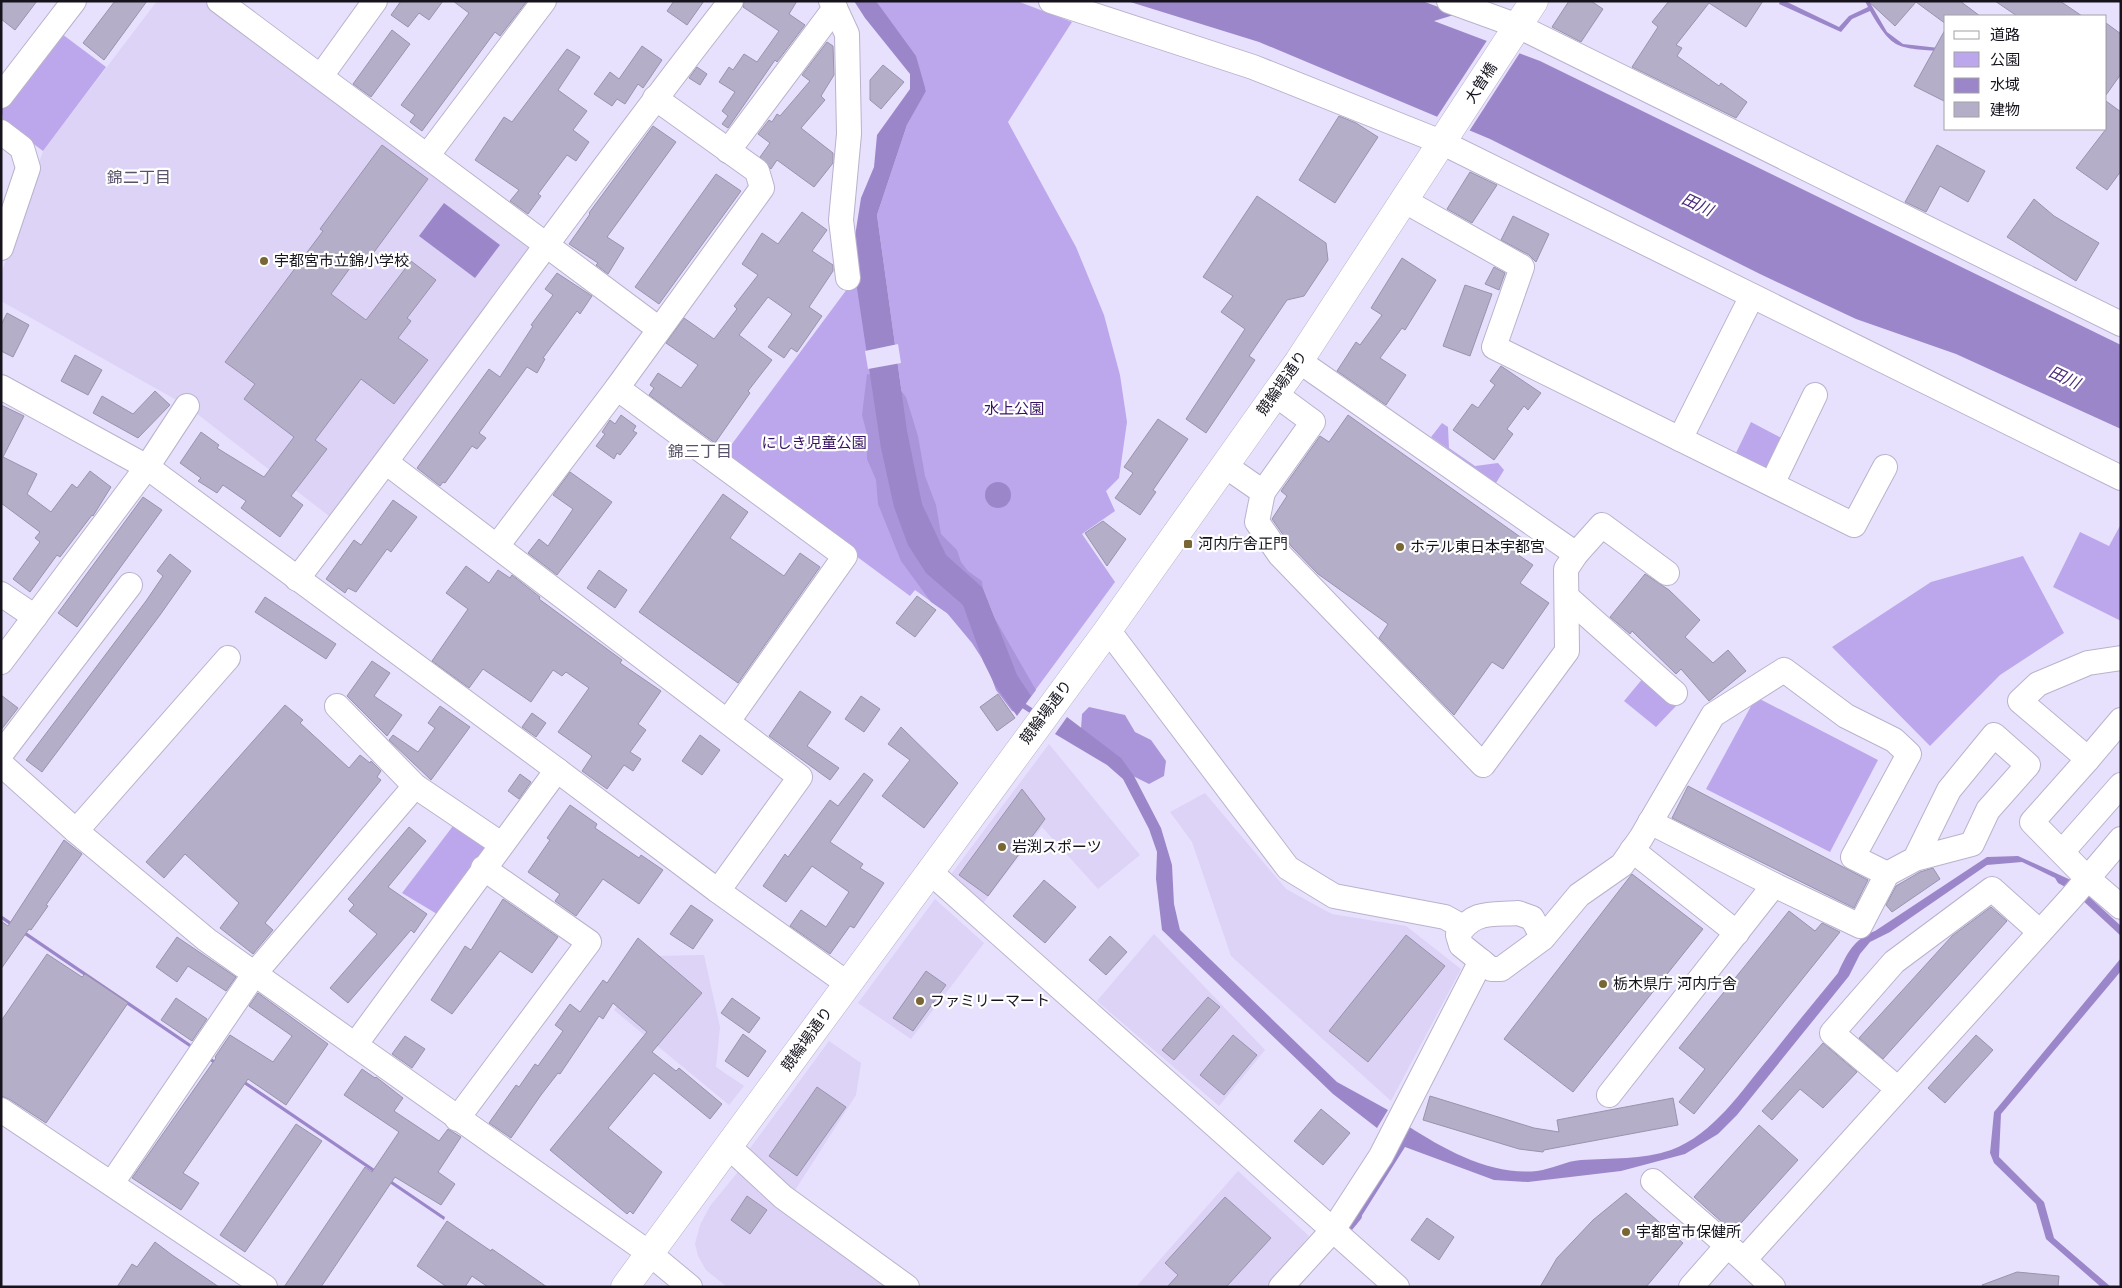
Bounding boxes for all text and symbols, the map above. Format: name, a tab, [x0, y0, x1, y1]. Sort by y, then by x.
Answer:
legend	[1944, 15, 2107, 130]
text: 道路	[1990, 26, 2020, 44]
text: 公園	[1990, 51, 2020, 69]
street label: 大曽橋	[1461, 59, 1501, 107]
text: 水域	[1990, 76, 2020, 94]
text: 建物	[1990, 101, 2020, 119]
district label: 錦二丁目	[107, 168, 171, 188]
water label: 田川	[1678, 189, 1718, 222]
place label: 宇都宮市立錦小学校	[274, 252, 409, 270]
marker: 宇都宮市立錦小学校	[258, 255, 270, 267]
street label: 競輪場通り	[1253, 347, 1311, 419]
water label: 田川	[2045, 362, 2085, 395]
park label: 水上公園	[984, 400, 1044, 418]
park label: にしき児童公園	[761, 434, 867, 452]
district label: 錦三丁目	[668, 442, 732, 462]
place label: 河内庁舎正門	[1198, 535, 1288, 553]
marker: 河内庁舎正門	[1182, 538, 1194, 550]
place label: ホテル東日本宇都宮	[1410, 538, 1545, 556]
marker: ホテル東日本宇都宮	[1394, 541, 1406, 553]
street label: 競輪場通り	[1016, 677, 1076, 747]
place label: 岩渕スポーツ	[1012, 838, 1102, 856]
marker: 岩渕スポーツ	[996, 841, 1008, 853]
place label: 栃木県庁 河内庁舎	[1613, 975, 1737, 993]
marker: 栃木県庁 河内庁舎	[1597, 978, 1609, 990]
place label: ファミリーマート	[930, 992, 1050, 1010]
marker: ファミリーマート	[914, 995, 926, 1007]
street label: 競輪場通り	[778, 1003, 836, 1075]
place label: 宇都宮市保健所	[1636, 1223, 1741, 1241]
marker: 宇都宮市保健所	[1620, 1226, 1632, 1238]

